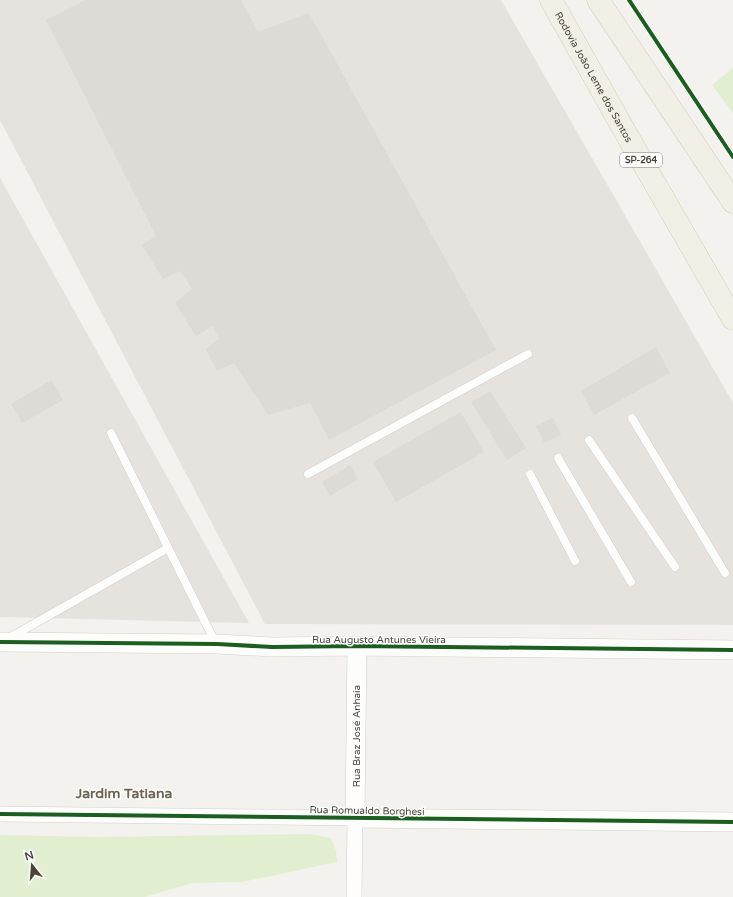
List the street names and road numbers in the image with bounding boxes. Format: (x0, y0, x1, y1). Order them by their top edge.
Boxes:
street label: Rodovia João Leme dos Santos (552, 10, 635, 145)
road number: SP-264 (620, 153, 662, 167)
street label: Rua Augusto Antunes Vieira (312, 634, 446, 646)
street label: Rua Braz José Anhaia (351, 685, 363, 787)
street label: Rua Romualdo Borghesi (309, 804, 425, 818)

